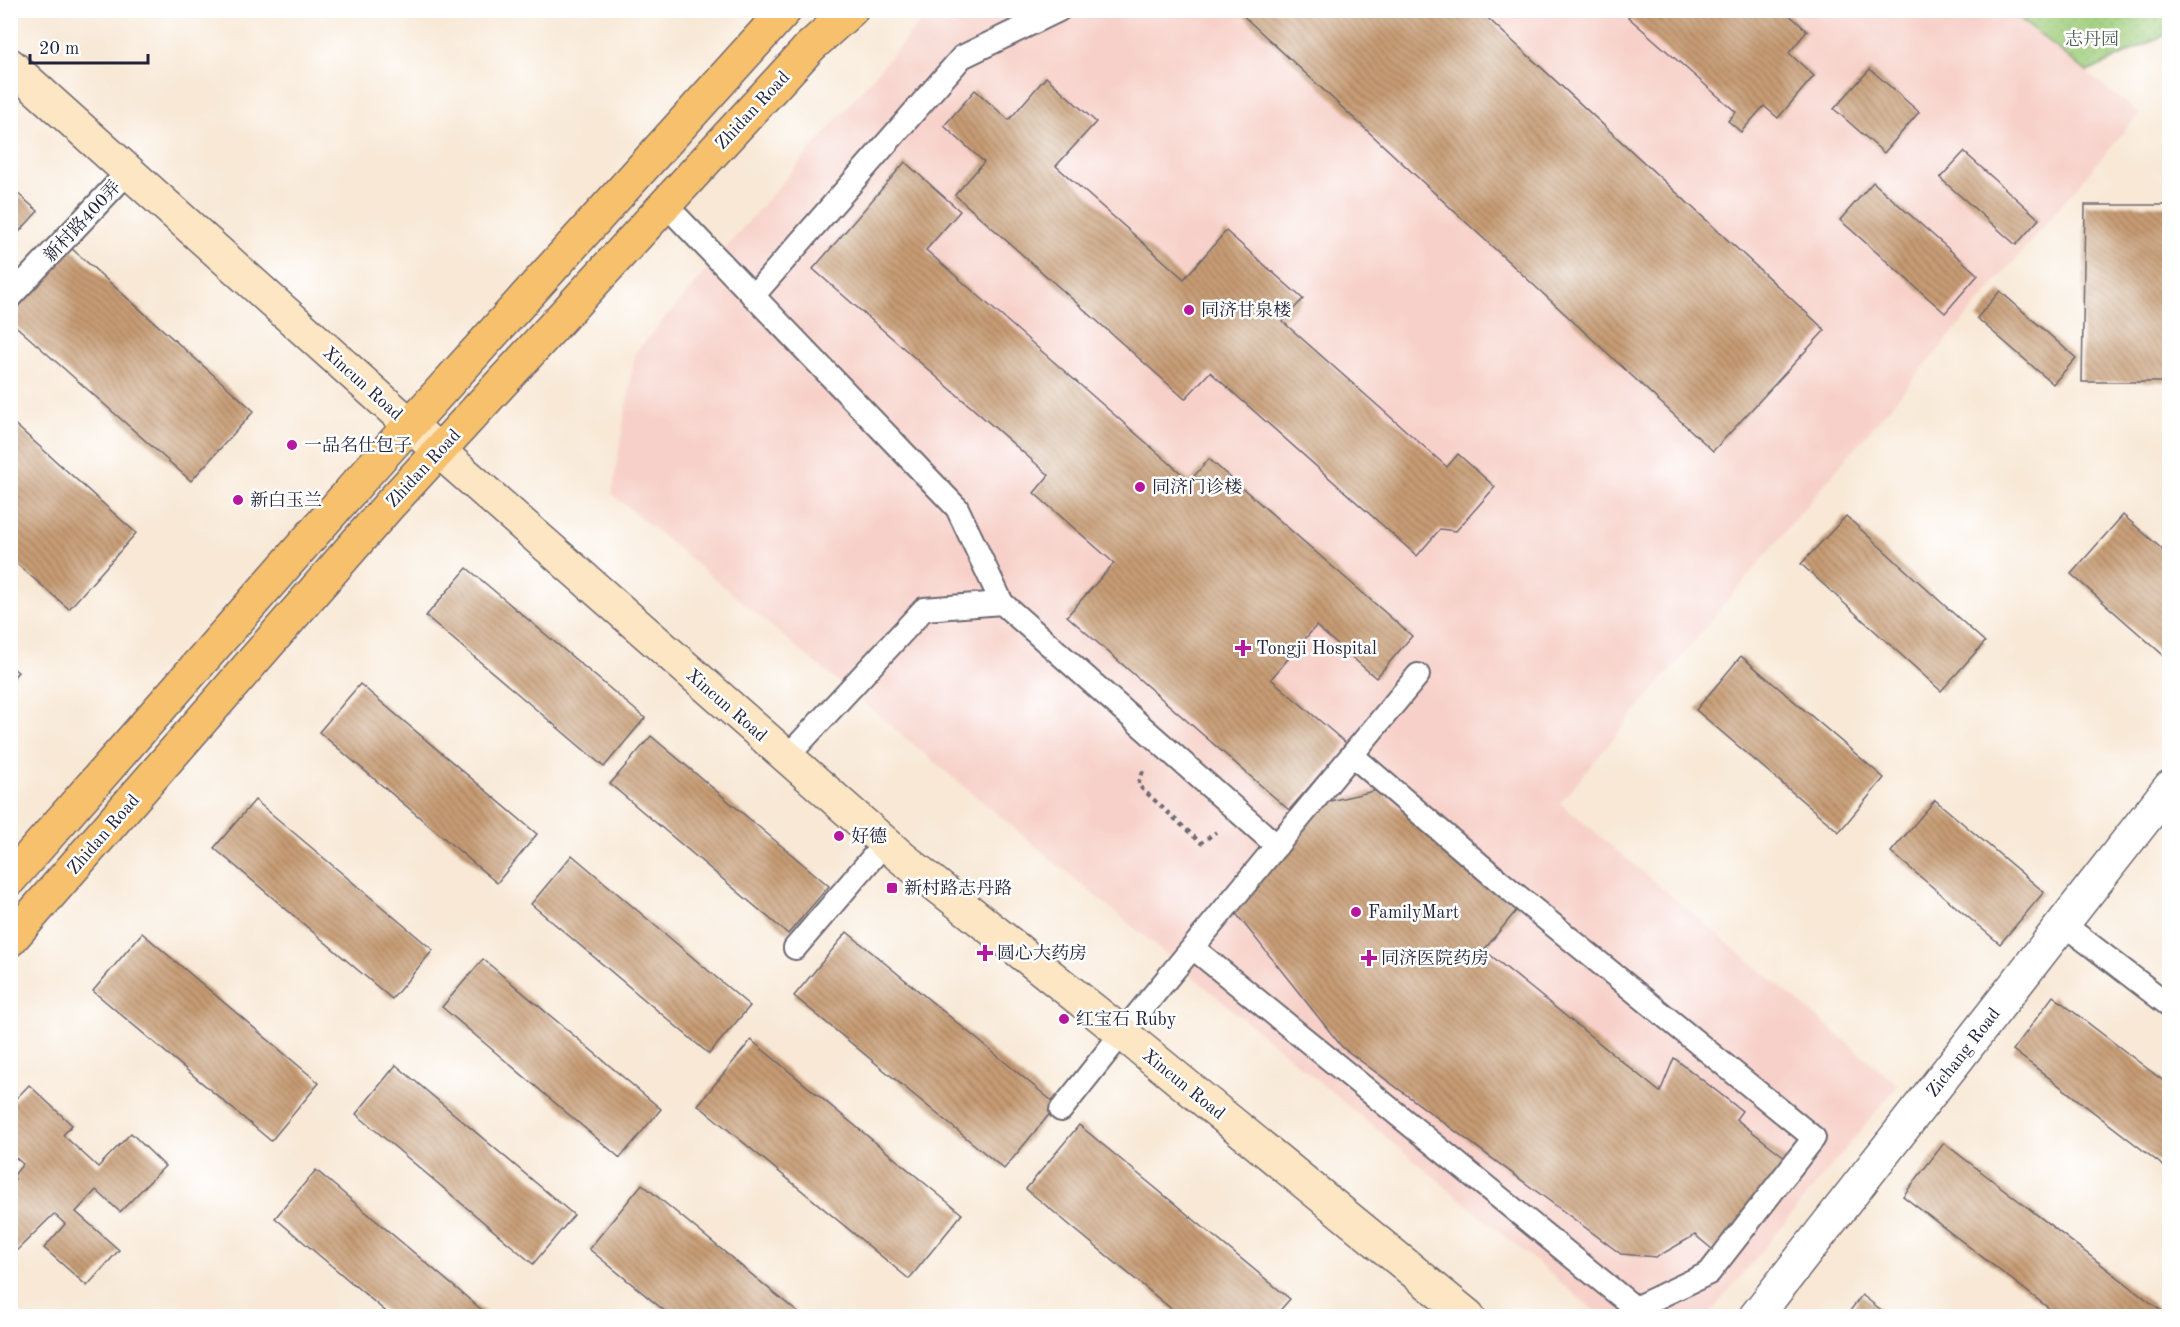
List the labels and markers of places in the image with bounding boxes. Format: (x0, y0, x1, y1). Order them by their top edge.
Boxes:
place label: 同济甘泉楼 (1201, 300, 1291, 320)
marker: 同济甘泉楼 (1182, 303, 1196, 317)
place label: 一品名仕包子 (304, 435, 412, 455)
marker: 一品名仕包子 (285, 438, 299, 452)
place label: 同济门诊楼 (1152, 477, 1242, 497)
marker: 同济门诊楼 (1133, 480, 1147, 494)
place label: 新白玉兰 (250, 490, 322, 510)
marker: 新白玉兰 (231, 493, 245, 507)
marker: Tongji Hospital (1234, 639, 1252, 657)
place label: Tongji Hospital (1256, 640, 1377, 658)
place label: 好德 (851, 826, 887, 846)
marker: 好德 (832, 829, 846, 843)
place label: 新村路志丹路 (904, 878, 1012, 898)
marker: 新村路志丹路 (885, 881, 899, 895)
place label: FamilyMart (1368, 904, 1459, 922)
marker: FamilyMart (1349, 905, 1363, 919)
place label: 圆心大药房 (997, 943, 1087, 963)
marker: 圆心大药房 (978, 946, 992, 960)
place label: 同济医院药房 (1381, 948, 1489, 968)
marker: 同济医院药房 (1362, 951, 1376, 965)
place label: 红宝石 Ruby (1076, 1009, 1177, 1029)
marker: 红宝石 Ruby (1057, 1012, 1071, 1026)

